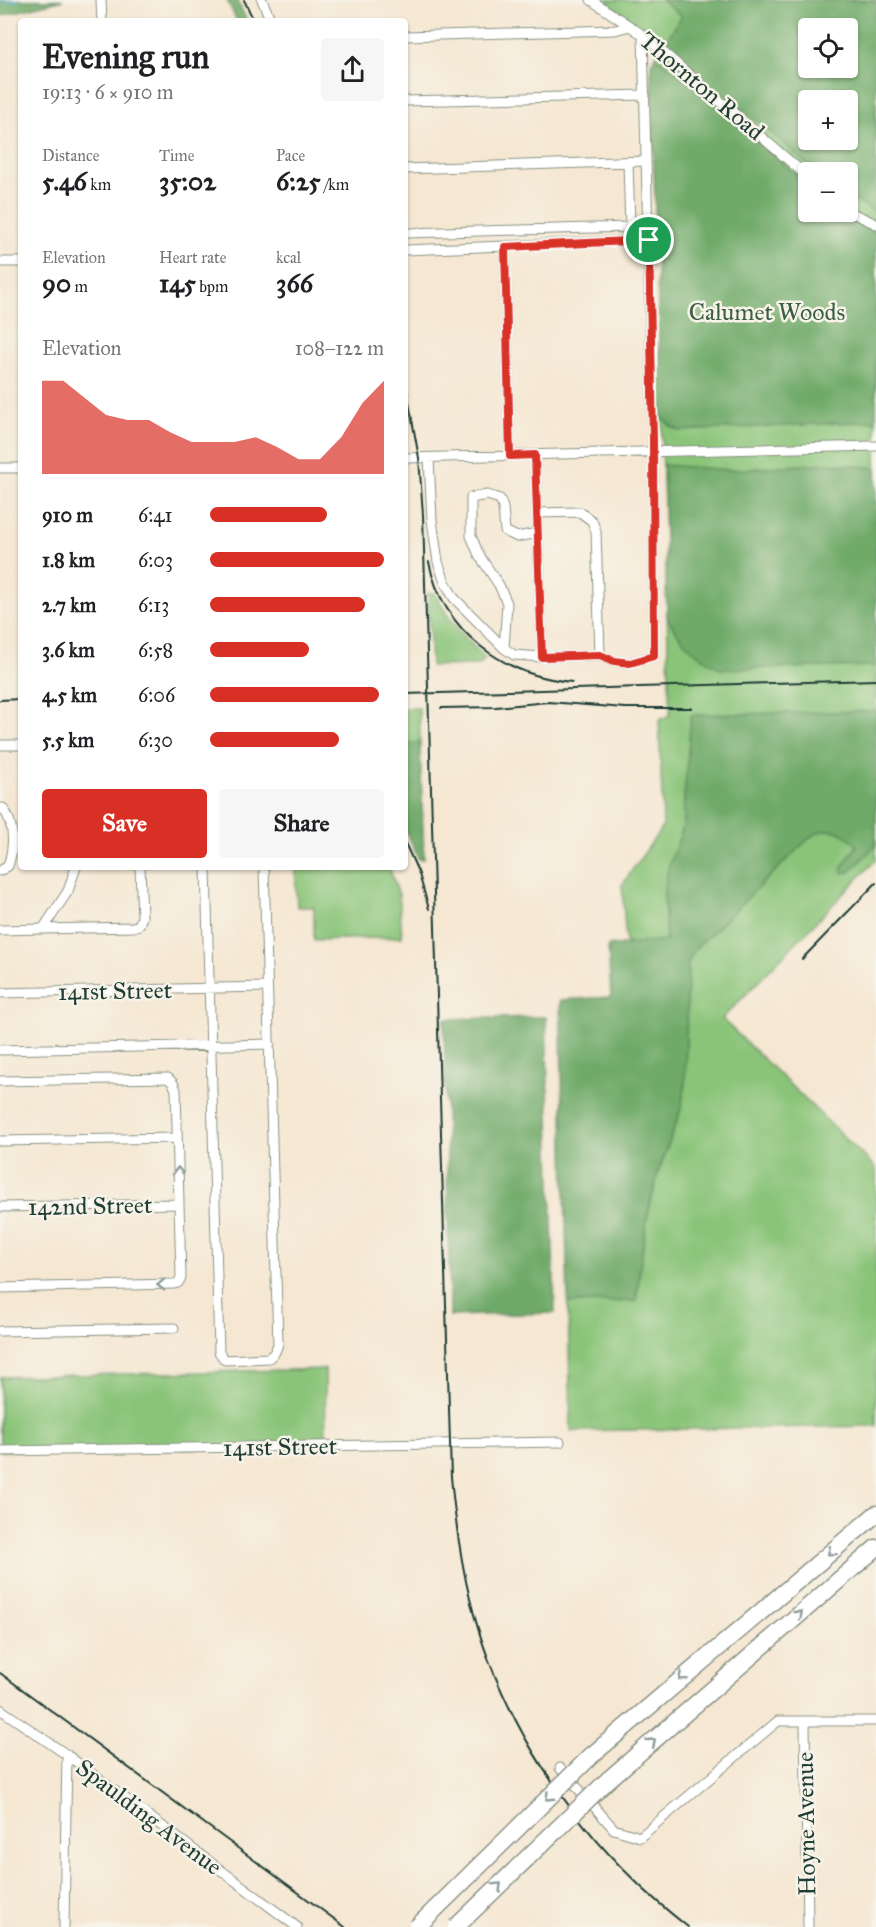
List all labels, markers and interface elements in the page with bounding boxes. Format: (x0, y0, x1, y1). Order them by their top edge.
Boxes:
map controls (798, 18, 858, 222)
button: locate (798, 18, 858, 78)
street label: Thornton Road (633, 25, 771, 147)
text: Evening run (42, 37, 209, 77)
button: share (321, 38, 384, 101)
text: 19:13 · 6 × 910 m (42, 80, 174, 104)
button: + (798, 90, 858, 150)
text: Distance (42, 146, 99, 165)
text: Time (159, 146, 194, 165)
text: Pace (276, 146, 305, 165)
button: − (798, 162, 858, 222)
text: 5.46 (42, 165, 87, 197)
text: 35:02 (159, 165, 216, 197)
text: 6:25 (276, 165, 321, 197)
text: km (87, 175, 111, 194)
text: /km (321, 175, 349, 194)
pin (623, 214, 674, 265)
icon: arrive (632, 223, 665, 256)
text: Elevation (42, 248, 106, 267)
text: Heart rate (159, 248, 226, 267)
text: kcal (276, 248, 301, 267)
text: 90 (42, 267, 71, 299)
text: 145 (159, 267, 196, 299)
text: 366 (276, 267, 313, 299)
text: m (71, 277, 88, 296)
text: bpm (196, 277, 228, 296)
park label: Calumet Woods (689, 297, 845, 327)
text: Elevation (42, 336, 121, 360)
text: 108–122 m (295, 336, 384, 360)
text: 910 m (42, 503, 93, 527)
text: 6:41 (138, 503, 172, 527)
text: 1.8 km (42, 548, 95, 572)
text: 6:03 (138, 548, 173, 572)
text: 2.7 km (42, 593, 96, 617)
text: 6:13 (138, 593, 169, 617)
text: 3.6 km (42, 638, 95, 662)
text: 6:58 (138, 638, 173, 662)
text: 4.5 km (42, 683, 97, 707)
text: 6:06 (138, 683, 175, 707)
text: 5.5 km (42, 728, 94, 752)
text: 6:30 (138, 728, 173, 752)
button: Save (42, 789, 207, 858)
button: Share (219, 789, 384, 858)
street label: 141st Street (58, 975, 173, 1007)
one-way arrow (172, 1166, 185, 1175)
street label: 142nd Street (27, 1190, 153, 1222)
one-way arrow (156, 1278, 165, 1291)
street label: 141st Street (223, 1431, 338, 1463)
one-way arrow (827, 1544, 838, 1555)
one-way arrow (793, 1610, 803, 1621)
one-way arrow (678, 1670, 689, 1681)
one-way arrow (645, 1738, 656, 1749)
street label: Spaulding Avenue (70, 1752, 228, 1882)
street label: Hoyne Avenue (790, 1752, 822, 1896)
one-way arrow (545, 1790, 556, 1801)
one-way arrow (490, 1883, 501, 1894)

